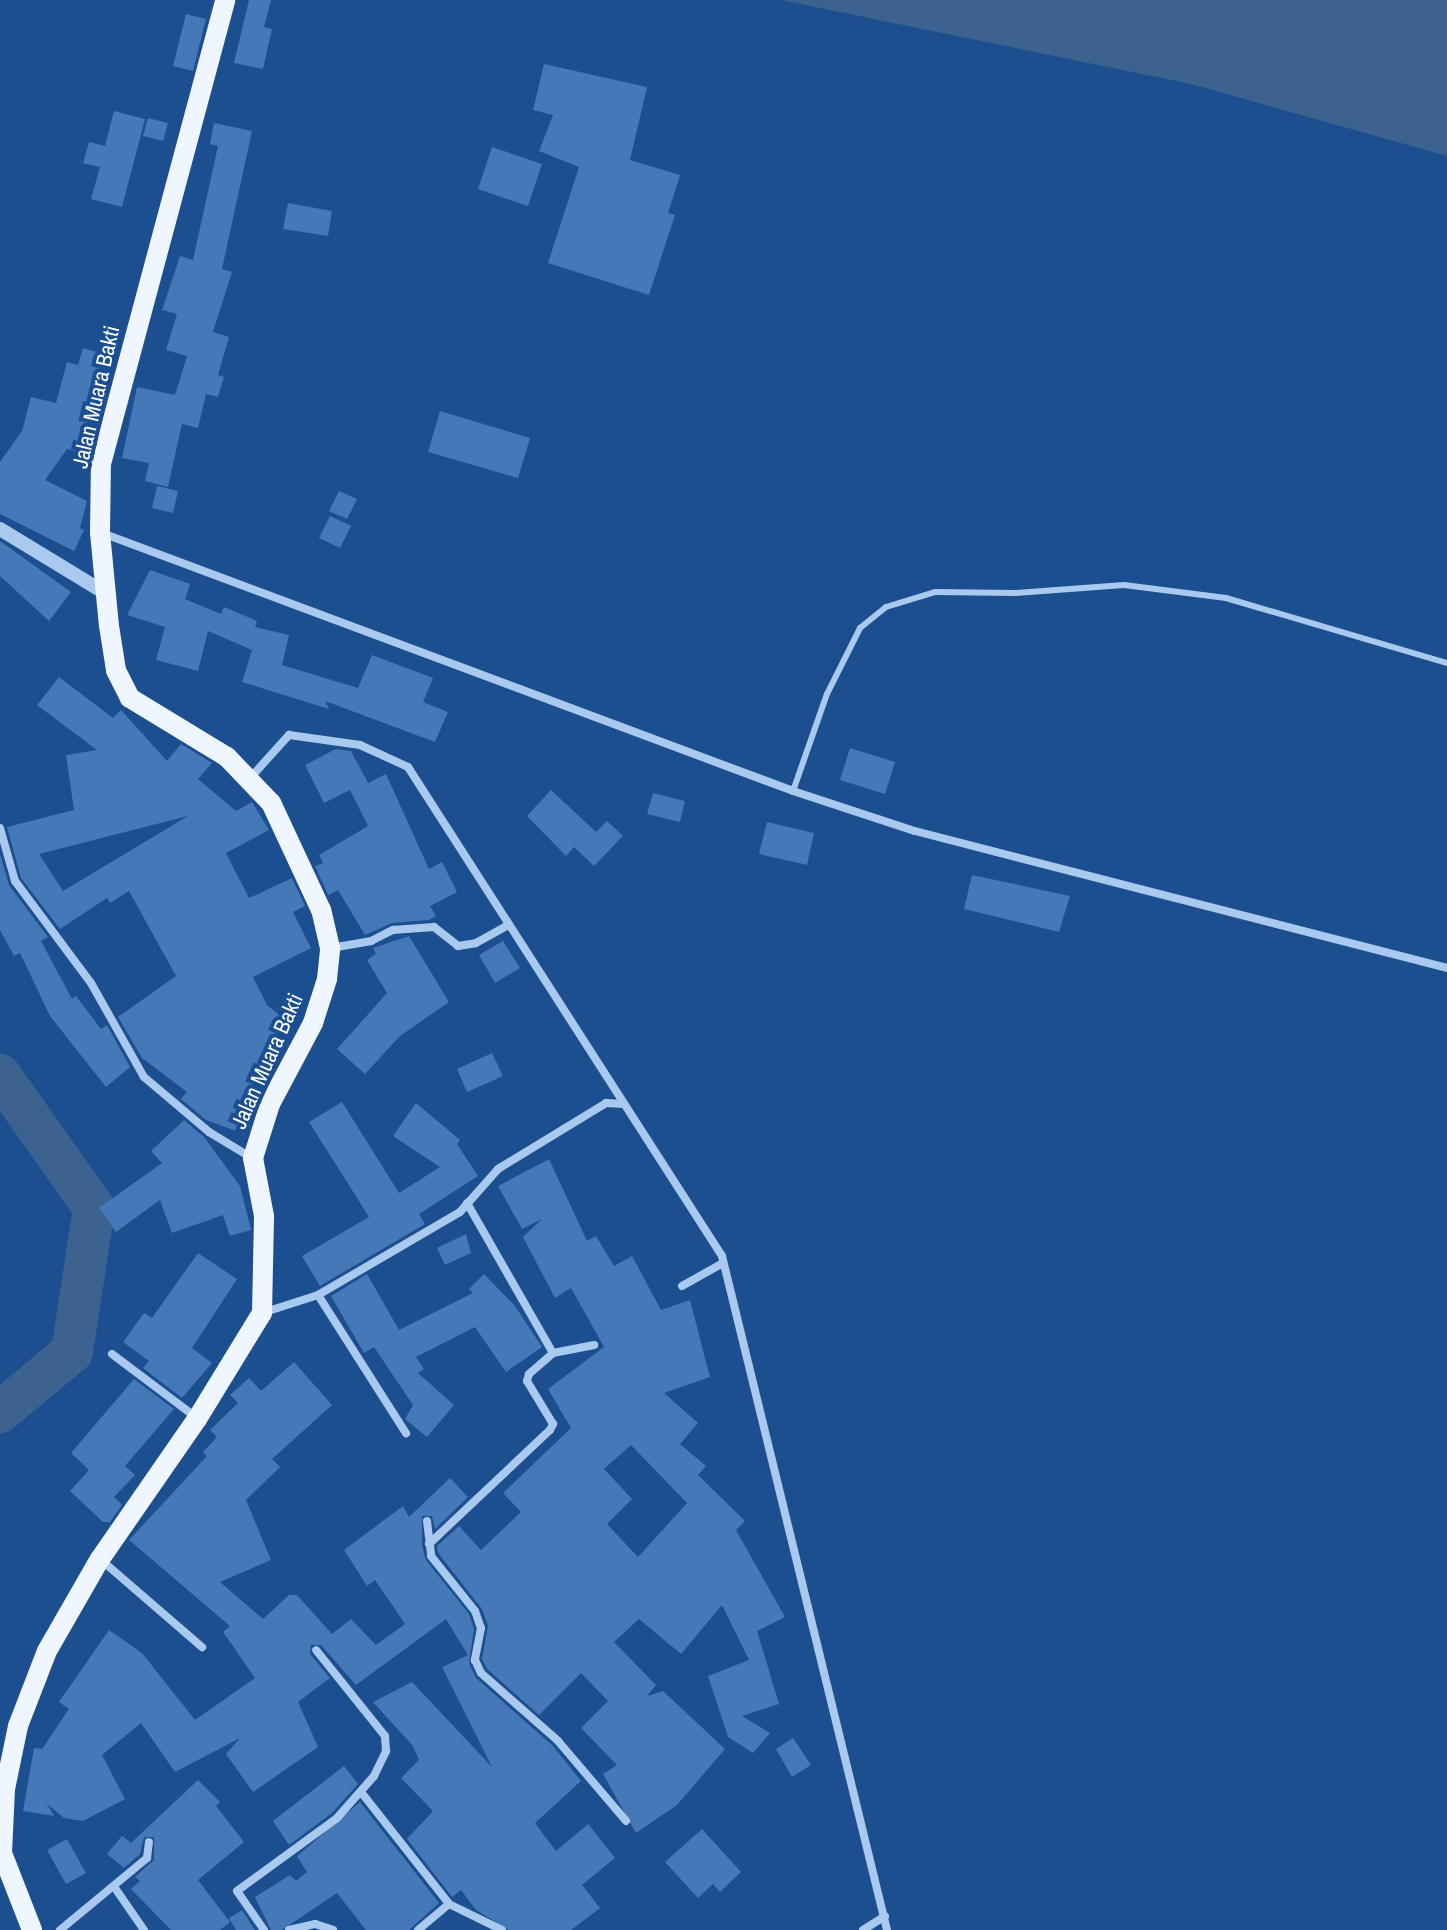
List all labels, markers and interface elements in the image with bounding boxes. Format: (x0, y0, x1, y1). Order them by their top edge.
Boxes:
street label: Jalan Muara Bakti (67, 323, 125, 471)
street label: Jalan Muara Bakti (225, 989, 309, 1133)

